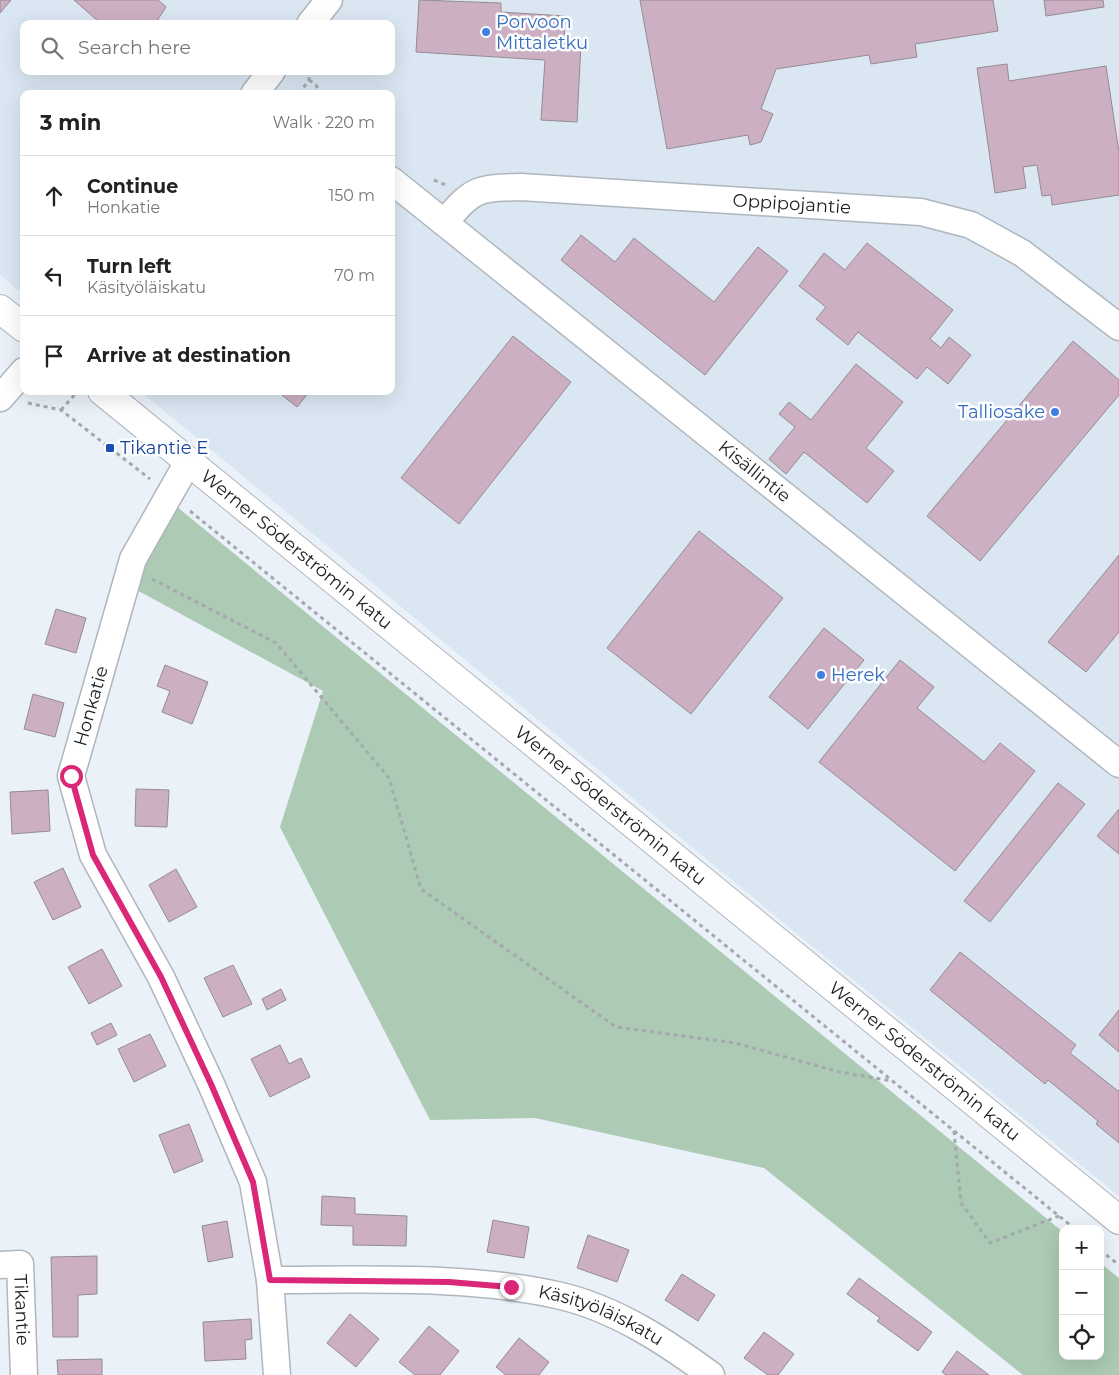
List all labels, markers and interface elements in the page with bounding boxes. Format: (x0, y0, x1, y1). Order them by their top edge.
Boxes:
place label: Porvoon Mittaletku (496, 11, 588, 54)
search box (20, 20, 395, 75)
marker: Porvoon Mittaletku (480, 26, 492, 38)
icon: search (38, 34, 66, 62)
text: Search here (78, 36, 191, 59)
text: 3 min (40, 110, 101, 135)
text: Walk · 220 m (272, 113, 375, 132)
text: Continue (87, 175, 178, 198)
icon: ahead (40, 182, 68, 210)
text: 150 m (328, 186, 375, 205)
street label: Oppipojantie (732, 189, 852, 219)
text: Honkatie (87, 198, 160, 217)
text: Turn left (87, 255, 172, 278)
icon: left (40, 262, 68, 290)
text: 70 m (334, 266, 375, 285)
text: Käsityöläiskatu (87, 278, 206, 297)
icon: arrive (40, 342, 68, 370)
text: Arrive at destination (87, 344, 291, 367)
place label: Talliosake (958, 401, 1045, 423)
marker: Talliosake (1049, 406, 1061, 418)
street label: Kisällintie (714, 436, 795, 507)
place label: Tikantie E (120, 437, 208, 459)
marker: Tikantie E (104, 442, 116, 454)
street label: Werner Söderströmin katu (196, 465, 397, 634)
street label: Honkatie (69, 663, 113, 749)
place label: Herek (831, 664, 885, 686)
marker: Herek (815, 669, 827, 681)
street label: Werner Söderströmin katu (510, 721, 711, 890)
route start (60, 765, 83, 788)
street label: Werner Söderströmin katu (824, 977, 1025, 1146)
map controls (1059, 1225, 1104, 1360)
button: + (1059, 1225, 1104, 1270)
button: − (1059, 1270, 1104, 1315)
street label: Tikantie (9, 1274, 34, 1346)
route end (500, 1276, 523, 1299)
street label: Käsityöläiskatu (536, 1280, 667, 1350)
button: locate (1059, 1315, 1104, 1360)

